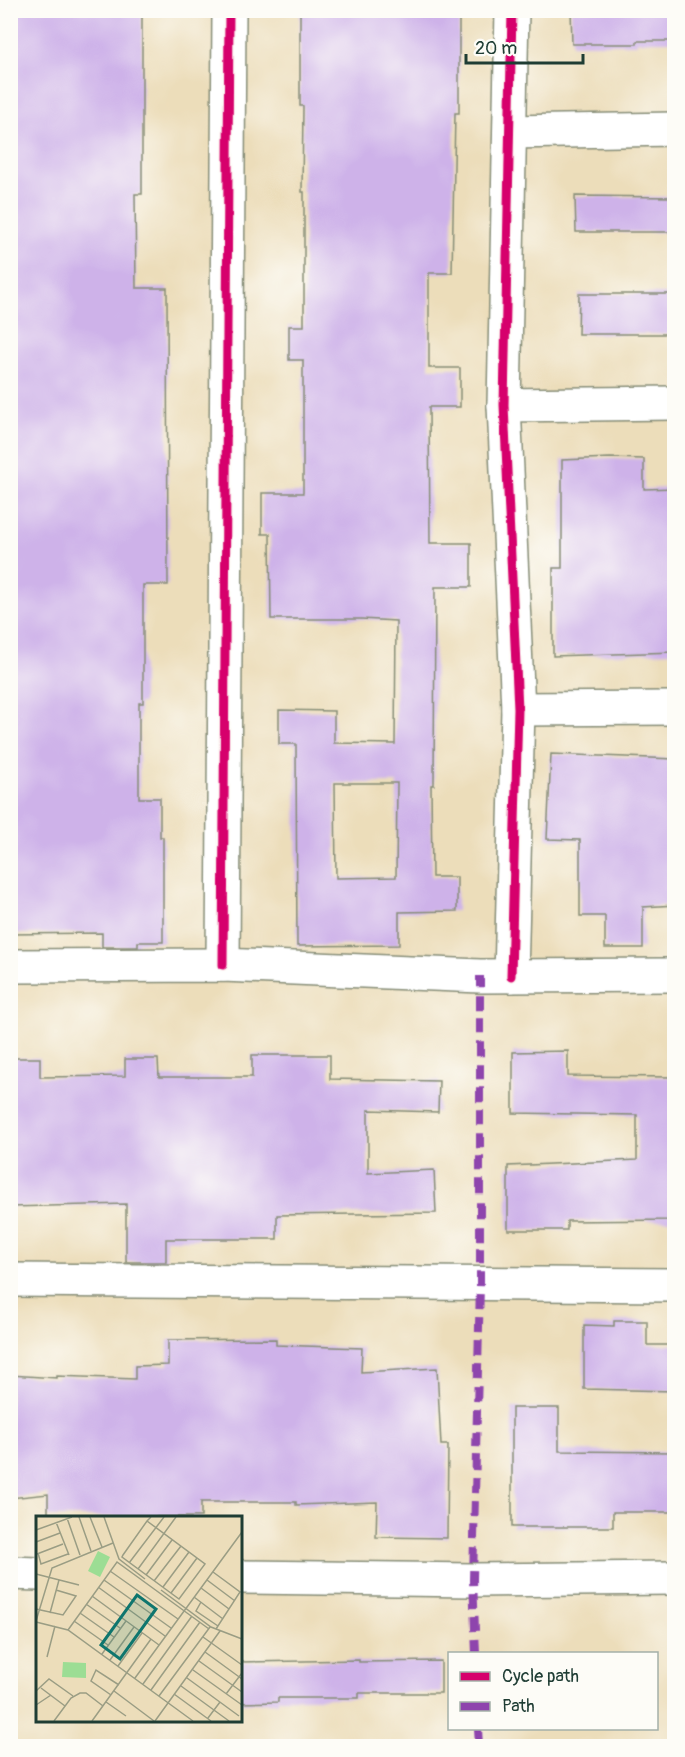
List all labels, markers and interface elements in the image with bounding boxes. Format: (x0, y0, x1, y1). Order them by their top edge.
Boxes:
scale bar (466, 27, 583, 65)
text: 20 m (475, 37, 517, 60)
inset map (36, 1516, 242, 1721)
legend (448, 1652, 658, 1730)
text: Cycle path (502, 1665, 579, 1688)
text: Path (502, 1695, 535, 1718)

